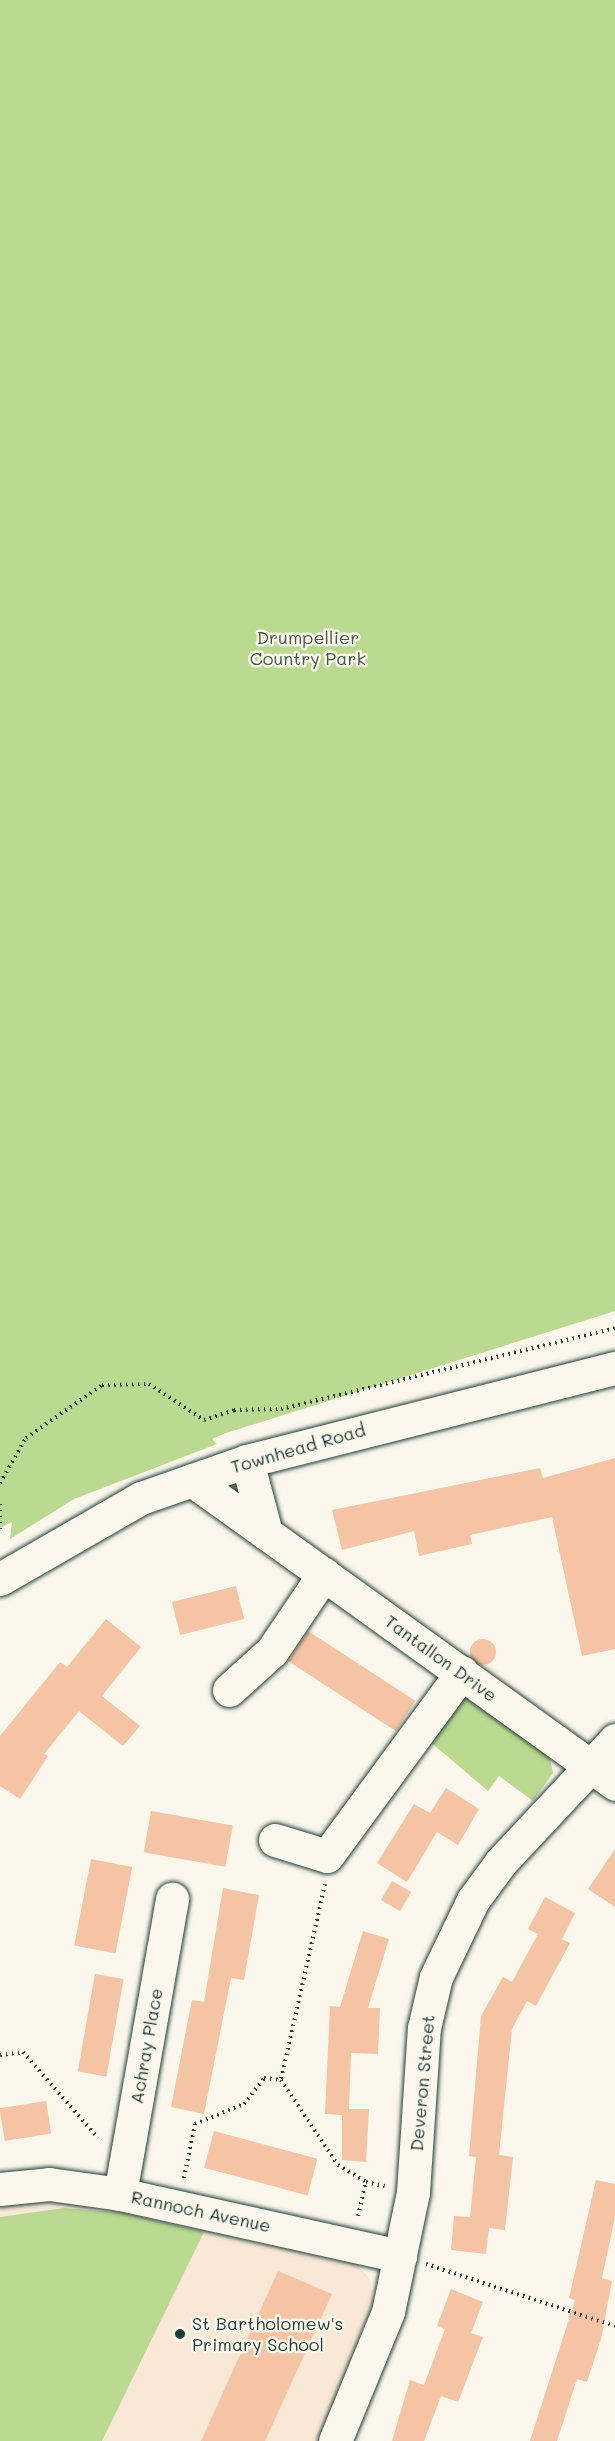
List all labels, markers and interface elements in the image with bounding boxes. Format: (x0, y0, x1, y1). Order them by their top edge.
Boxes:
park label: Drumpellier Country Park (250, 627, 366, 670)
street label: Townhead Road (228, 1418, 368, 1478)
street label: Tantallon Drive (381, 1610, 501, 1706)
street label: Achray Place (125, 1986, 167, 2106)
street label: Deveron Street (405, 2014, 439, 2152)
street label: Rannoch Avenue (129, 2186, 273, 2236)
place label: St Bartholomew's Primary School (192, 2313, 343, 2356)
marker: St Bartholomew's Primary School (173, 2327, 187, 2341)

